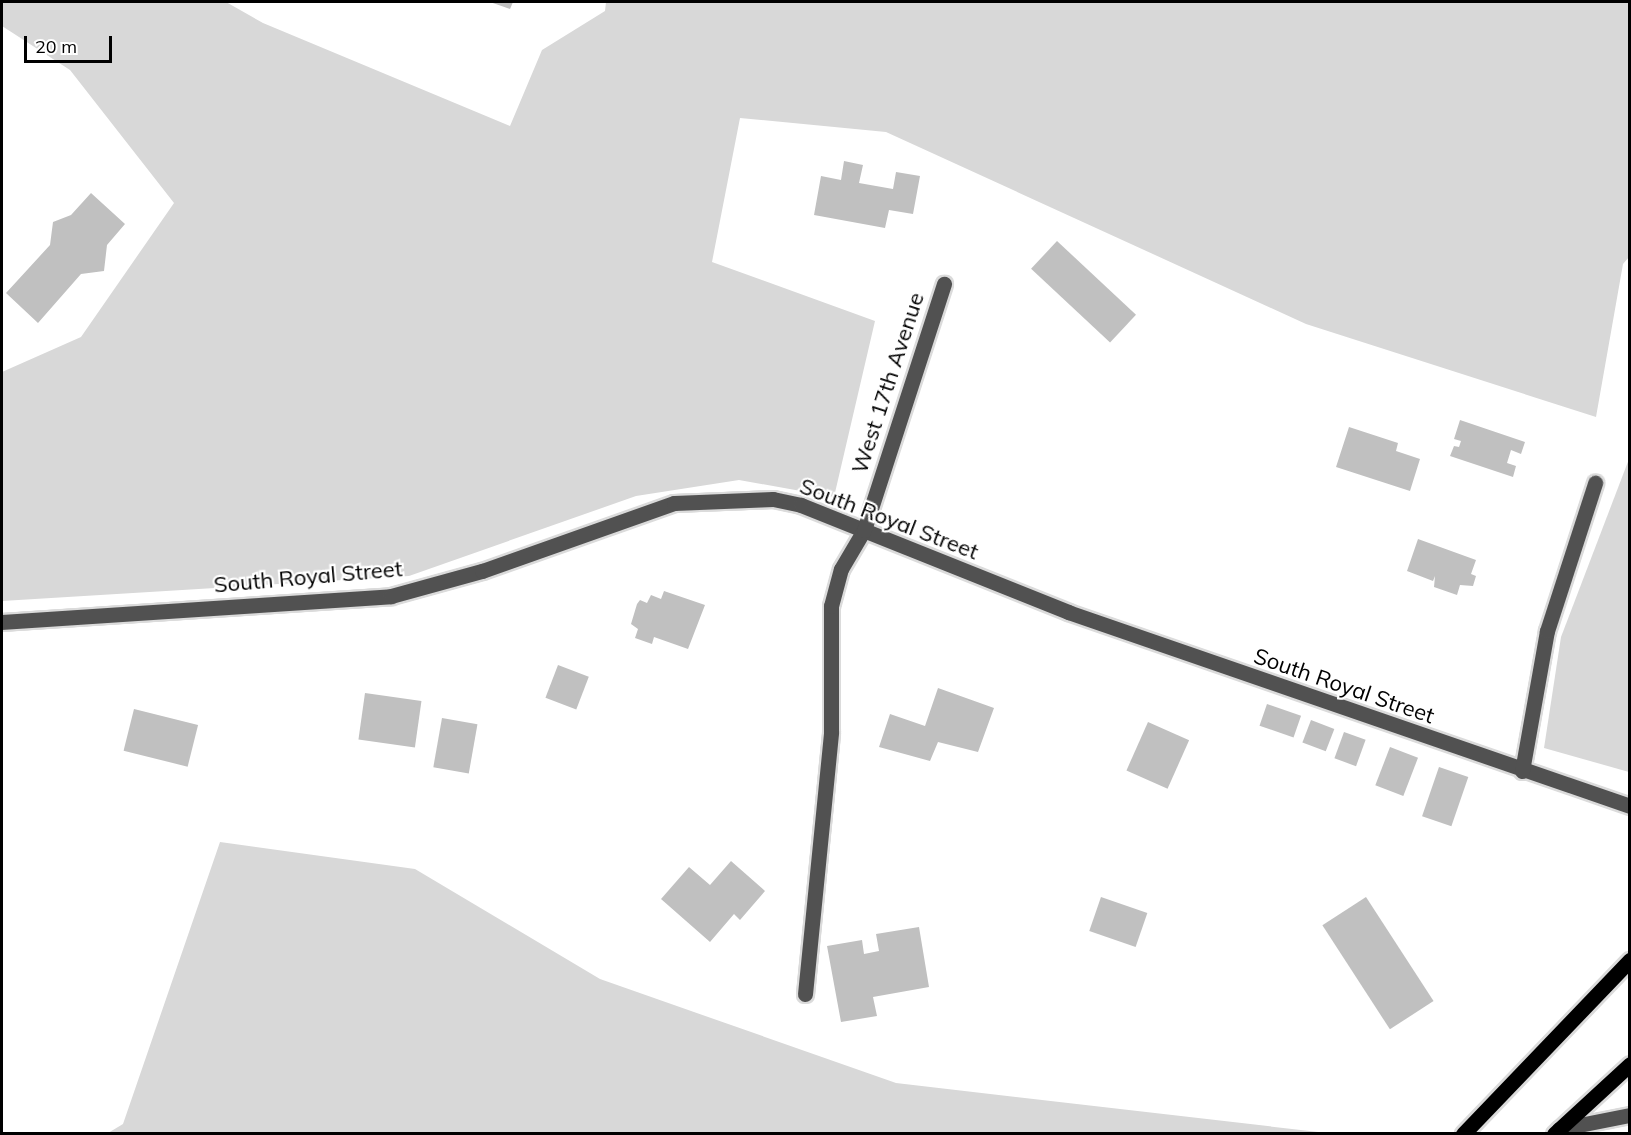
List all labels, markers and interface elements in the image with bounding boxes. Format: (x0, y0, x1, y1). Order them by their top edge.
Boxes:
scale bar (27, 24, 116, 62)
text: 20 m (35, 35, 77, 58)
street label: West 17th Avenue (846, 289, 930, 477)
street label: South Royal Street (796, 473, 982, 565)
street label: South Royal Street (213, 556, 403, 598)
street label: South Royal Street (1250, 643, 1438, 729)

